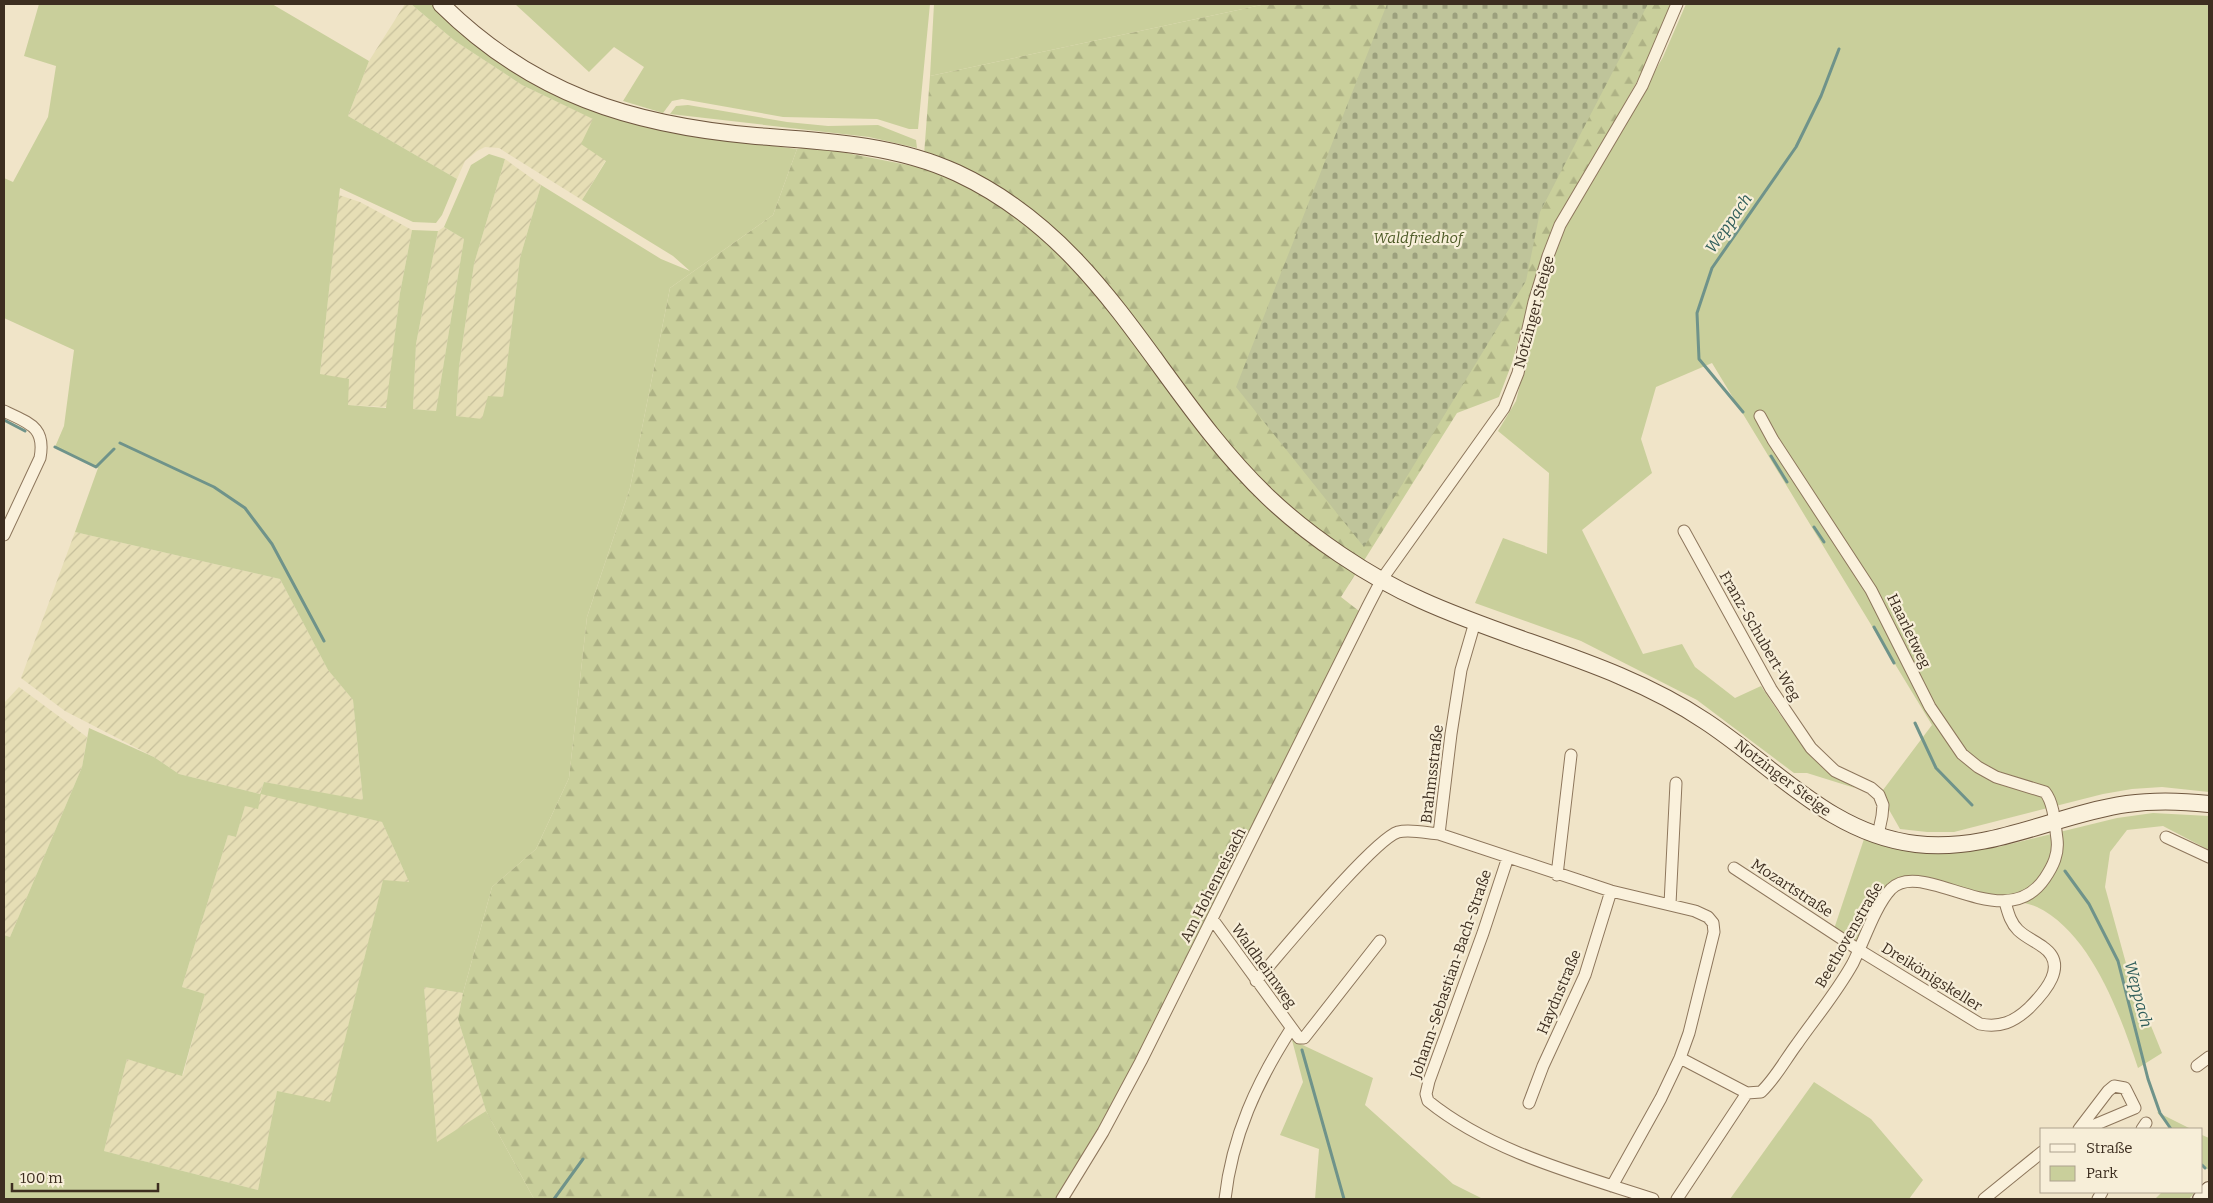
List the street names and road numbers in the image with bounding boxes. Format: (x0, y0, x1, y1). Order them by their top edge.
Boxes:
street label: Notzinger Steige (1510, 254, 1558, 370)
street label: Franz-Schubert-Weg (1716, 568, 1804, 704)
street label: Haarletweg (1883, 591, 1935, 671)
street label: Brahmsstraße (1417, 724, 1447, 824)
street label: Notzinger Steige (1731, 736, 1835, 820)
street label: Am Hohenreisach (1176, 824, 1250, 945)
street label: Mozartstraße (1748, 855, 1836, 921)
street label: Johann-Sebastian-Bach-Straße (1406, 867, 1495, 1082)
street label: Beethovenstraße (1811, 879, 1887, 991)
street label: Waldheimweg (1227, 920, 1301, 1012)
street label: Dreikönigskeller (1878, 939, 1986, 1015)
street label: Haydnstraße (1533, 947, 1585, 1037)

